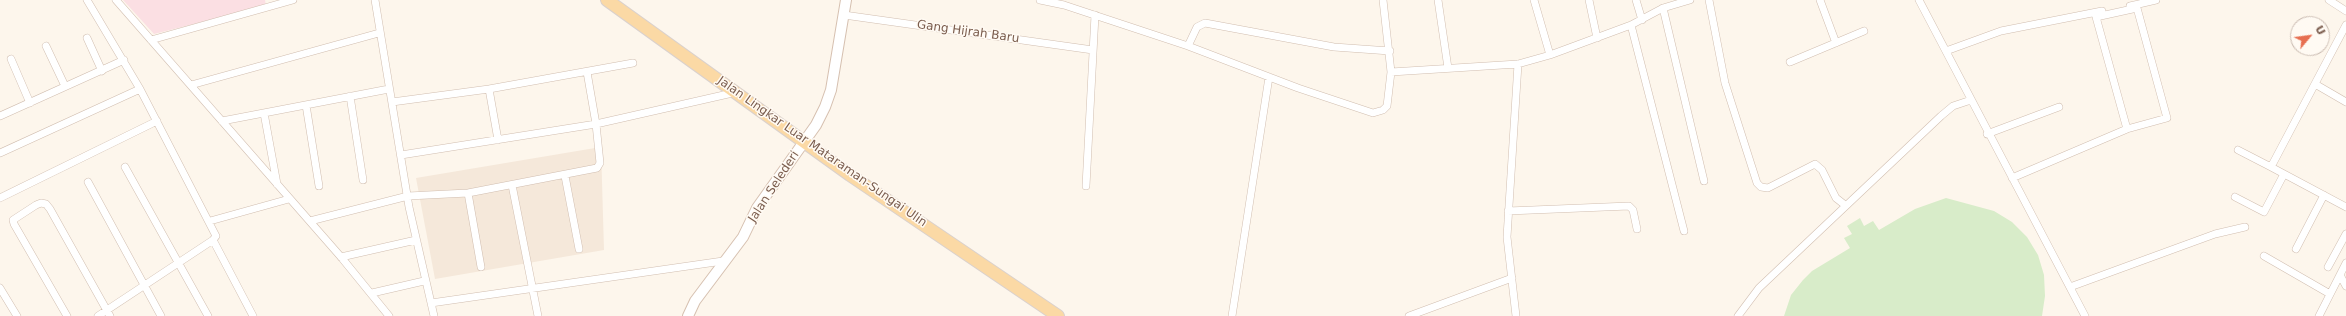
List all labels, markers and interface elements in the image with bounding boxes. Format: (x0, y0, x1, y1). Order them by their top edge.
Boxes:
north arrow (2290, 16, 2330, 56)
street label: Gang Hijrah Baru (916, 18, 1020, 46)
text: U (2312, 23, 2328, 37)
street label: Jalan Lingkar Luar Mataraman-Sungai Ulin (715, 74, 929, 230)
street label: Jalan Selederi (746, 149, 802, 225)

